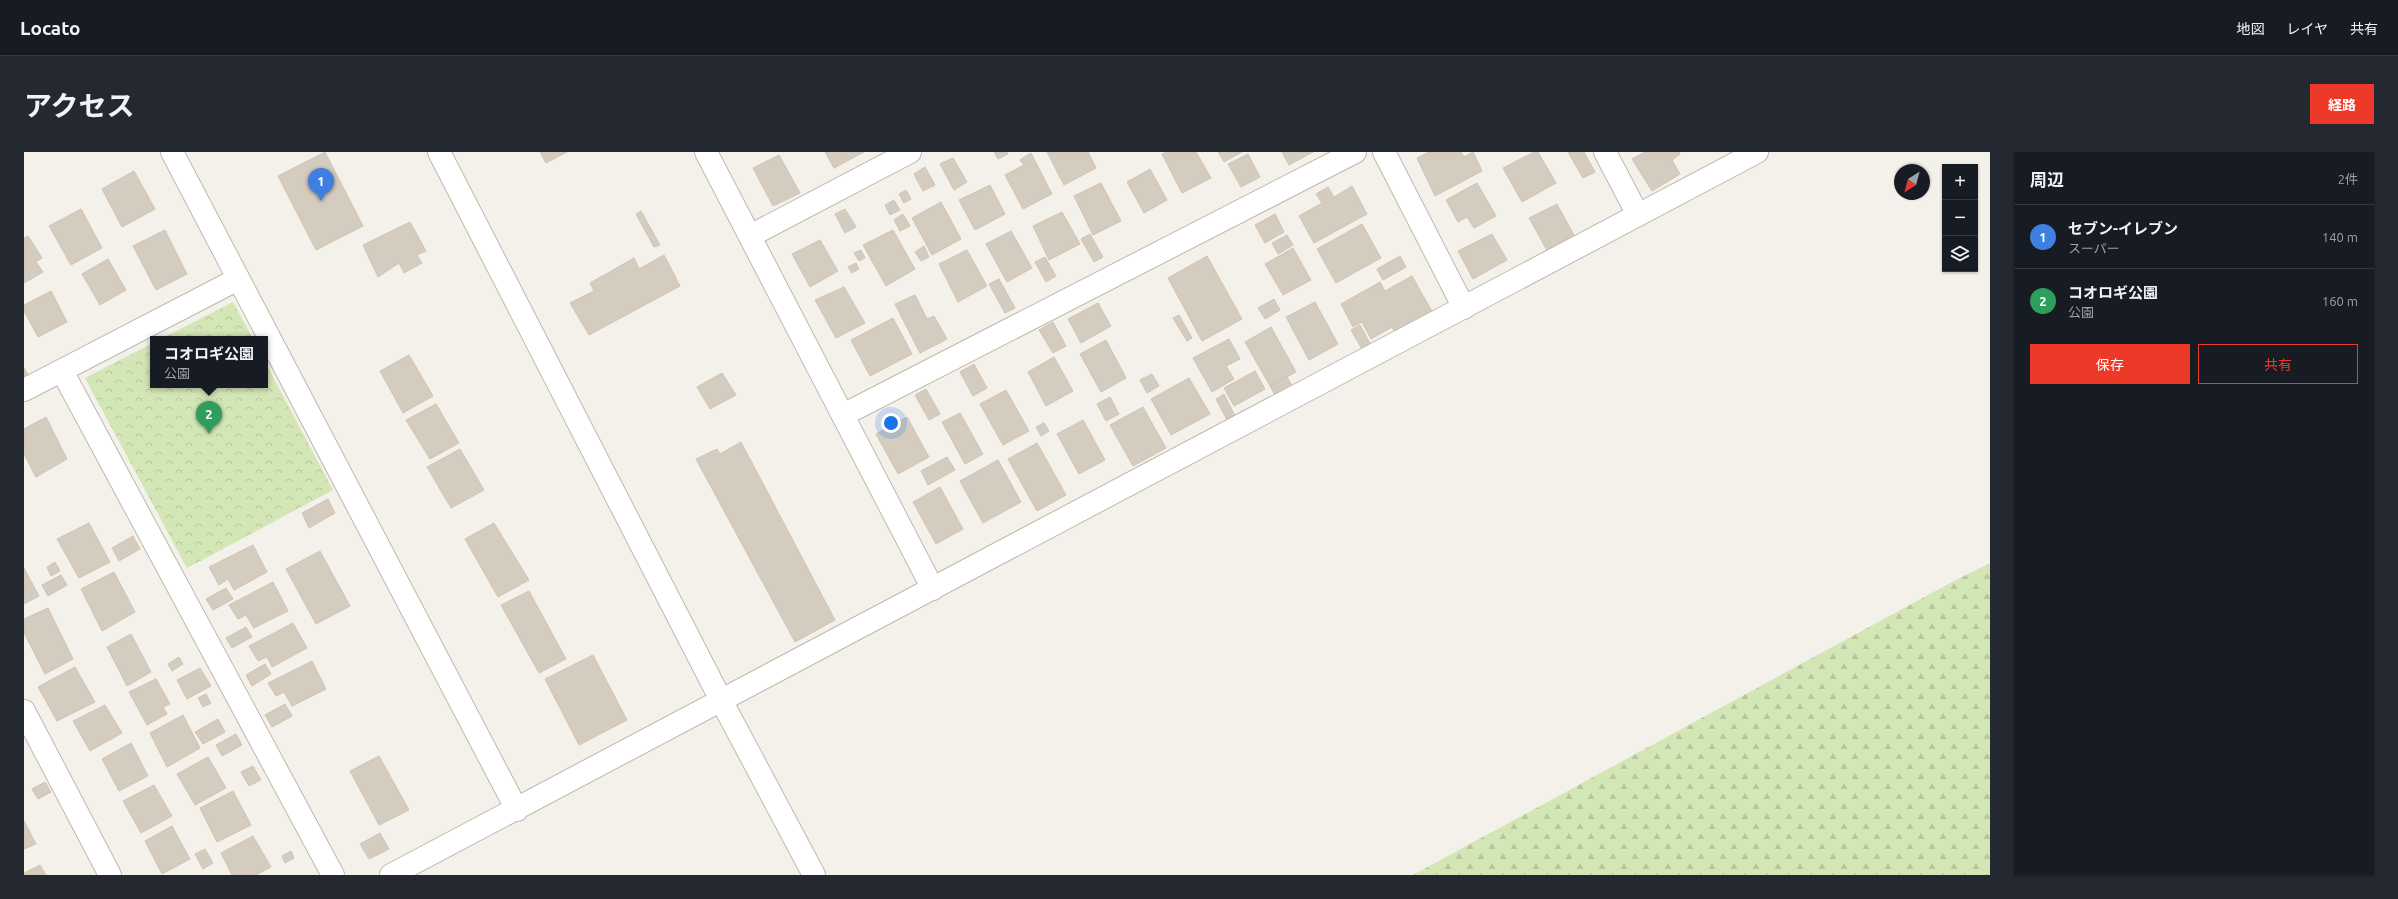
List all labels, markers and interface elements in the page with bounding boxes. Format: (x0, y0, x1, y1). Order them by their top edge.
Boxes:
text: Locato (20, 17, 81, 39)
text: 地図 (2236, 21, 2264, 37)
text: レイヤ (2286, 21, 2328, 37)
text: 共有 (2350, 21, 2378, 37)
button: 経路 (2310, 84, 2374, 124)
text: アクセス (24, 90, 135, 121)
north arrow (1894, 164, 1930, 200)
map controls (1942, 164, 1978, 272)
button: + (1942, 164, 1978, 200)
pin: 1 (308, 168, 334, 201)
text: 周辺 (2030, 170, 2064, 189)
text: 2件 (2338, 172, 2358, 186)
button: − (1942, 200, 1978, 236)
text: セブン-イレブン (2068, 220, 2178, 237)
text: 1 (2039, 230, 2047, 244)
text: 140 m (2322, 230, 2358, 244)
button: layers (1942, 236, 1978, 272)
text: スーパー (2068, 241, 2120, 255)
text: コオロギ公園 (2068, 284, 2158, 301)
text: 2 (2039, 294, 2047, 308)
text: 160 m (2322, 294, 2358, 308)
text: 公園 (2068, 305, 2094, 319)
popup (150, 336, 268, 388)
button: 保存 (2030, 344, 2190, 384)
button: 共有 (2198, 344, 2358, 384)
text: コオロギ公園 (164, 345, 254, 362)
text: 公園 (164, 366, 190, 380)
pin: 2 (196, 401, 222, 434)
your location (881, 413, 901, 433)

